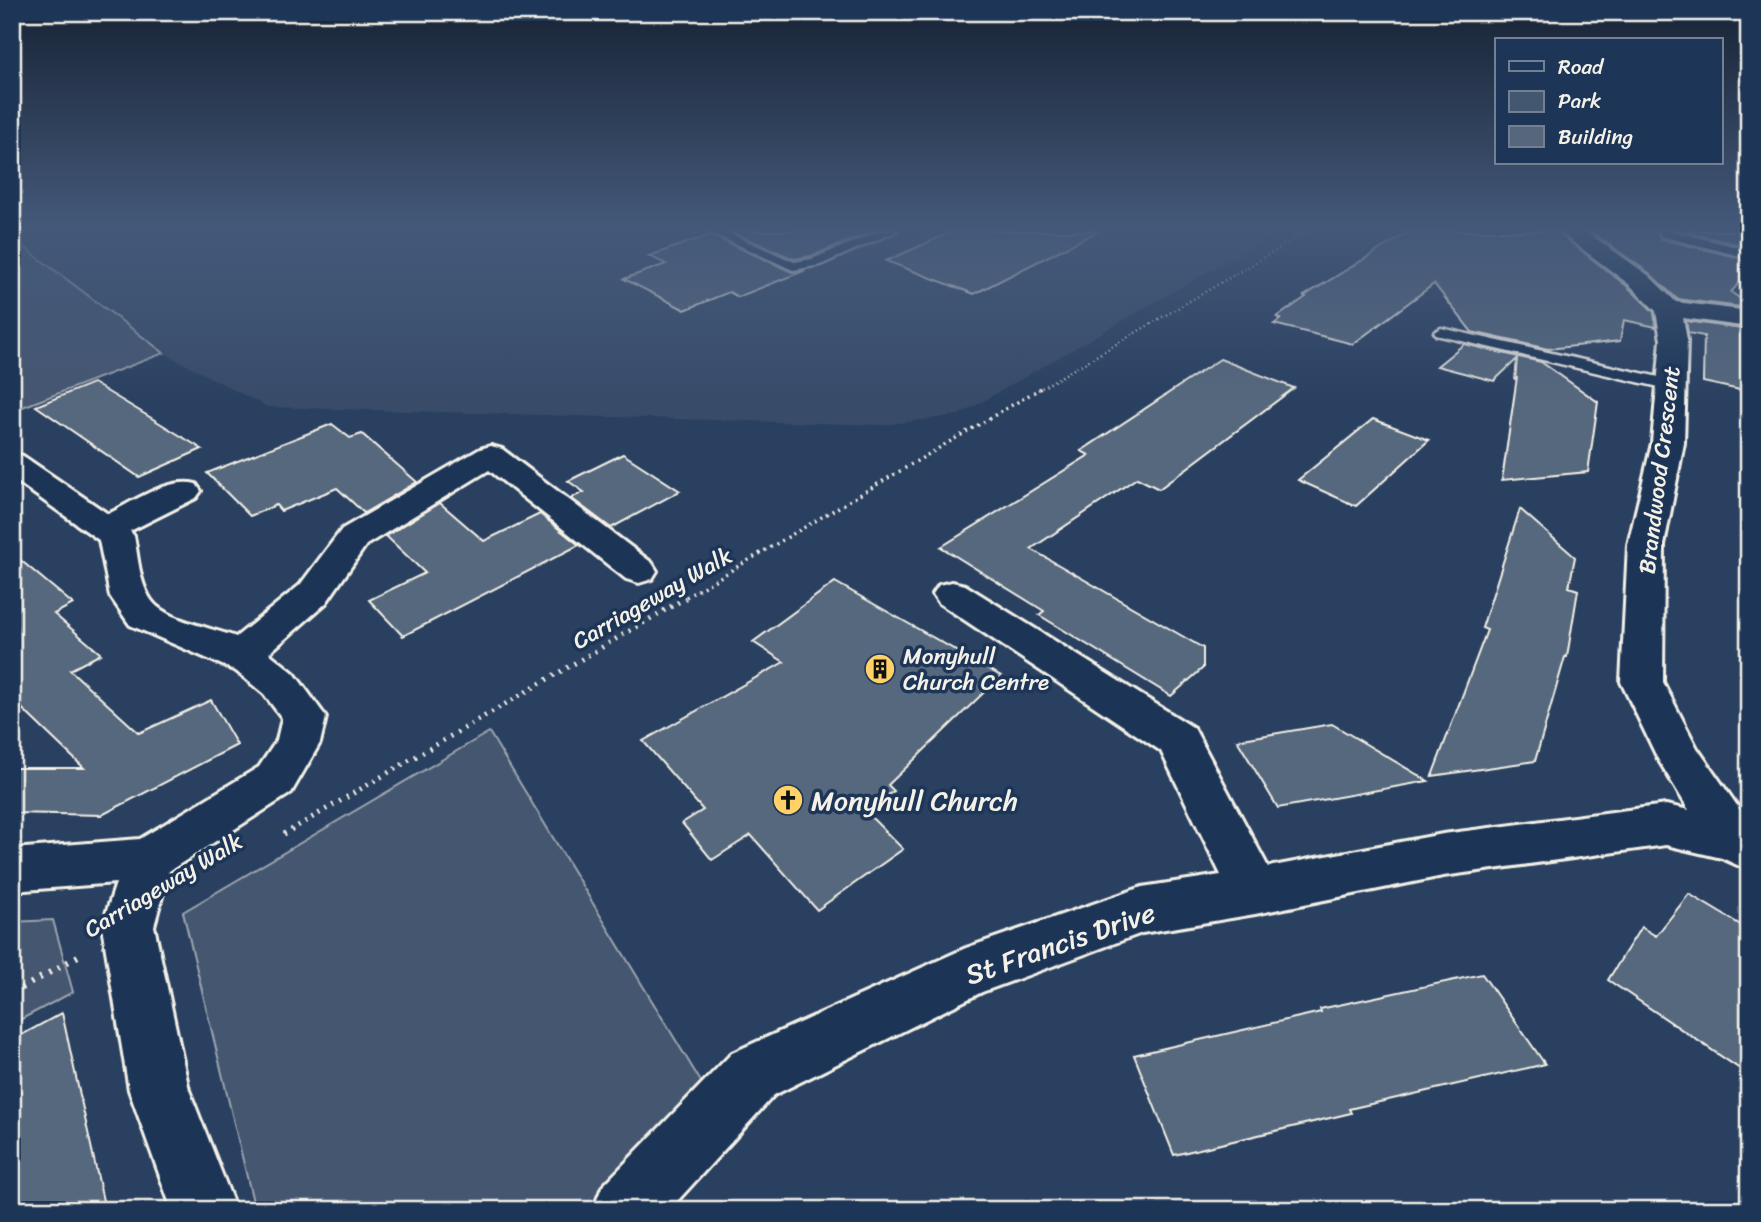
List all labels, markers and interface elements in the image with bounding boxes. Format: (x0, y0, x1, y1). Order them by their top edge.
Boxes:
legend (1495, 38, 1722, 164)
text: Road (1558, 48, 1605, 86)
text: Park (1558, 82, 1601, 120)
text: Building (1558, 118, 1634, 156)
street label: Brandwood Crescent (1626, 364, 1693, 576)
street label: Carriageway Walk (564, 535, 741, 661)
place label: Monyhull Church Centre (903, 636, 1049, 703)
building icon: Monyhull Church Centre (863, 652, 897, 686)
place label: Monyhull Church (811, 776, 1018, 825)
church icon: Monyhull Church (771, 783, 805, 817)
street label: Carriageway Walk (76, 821, 251, 949)
street label: St Francis Drive (958, 888, 1162, 999)

